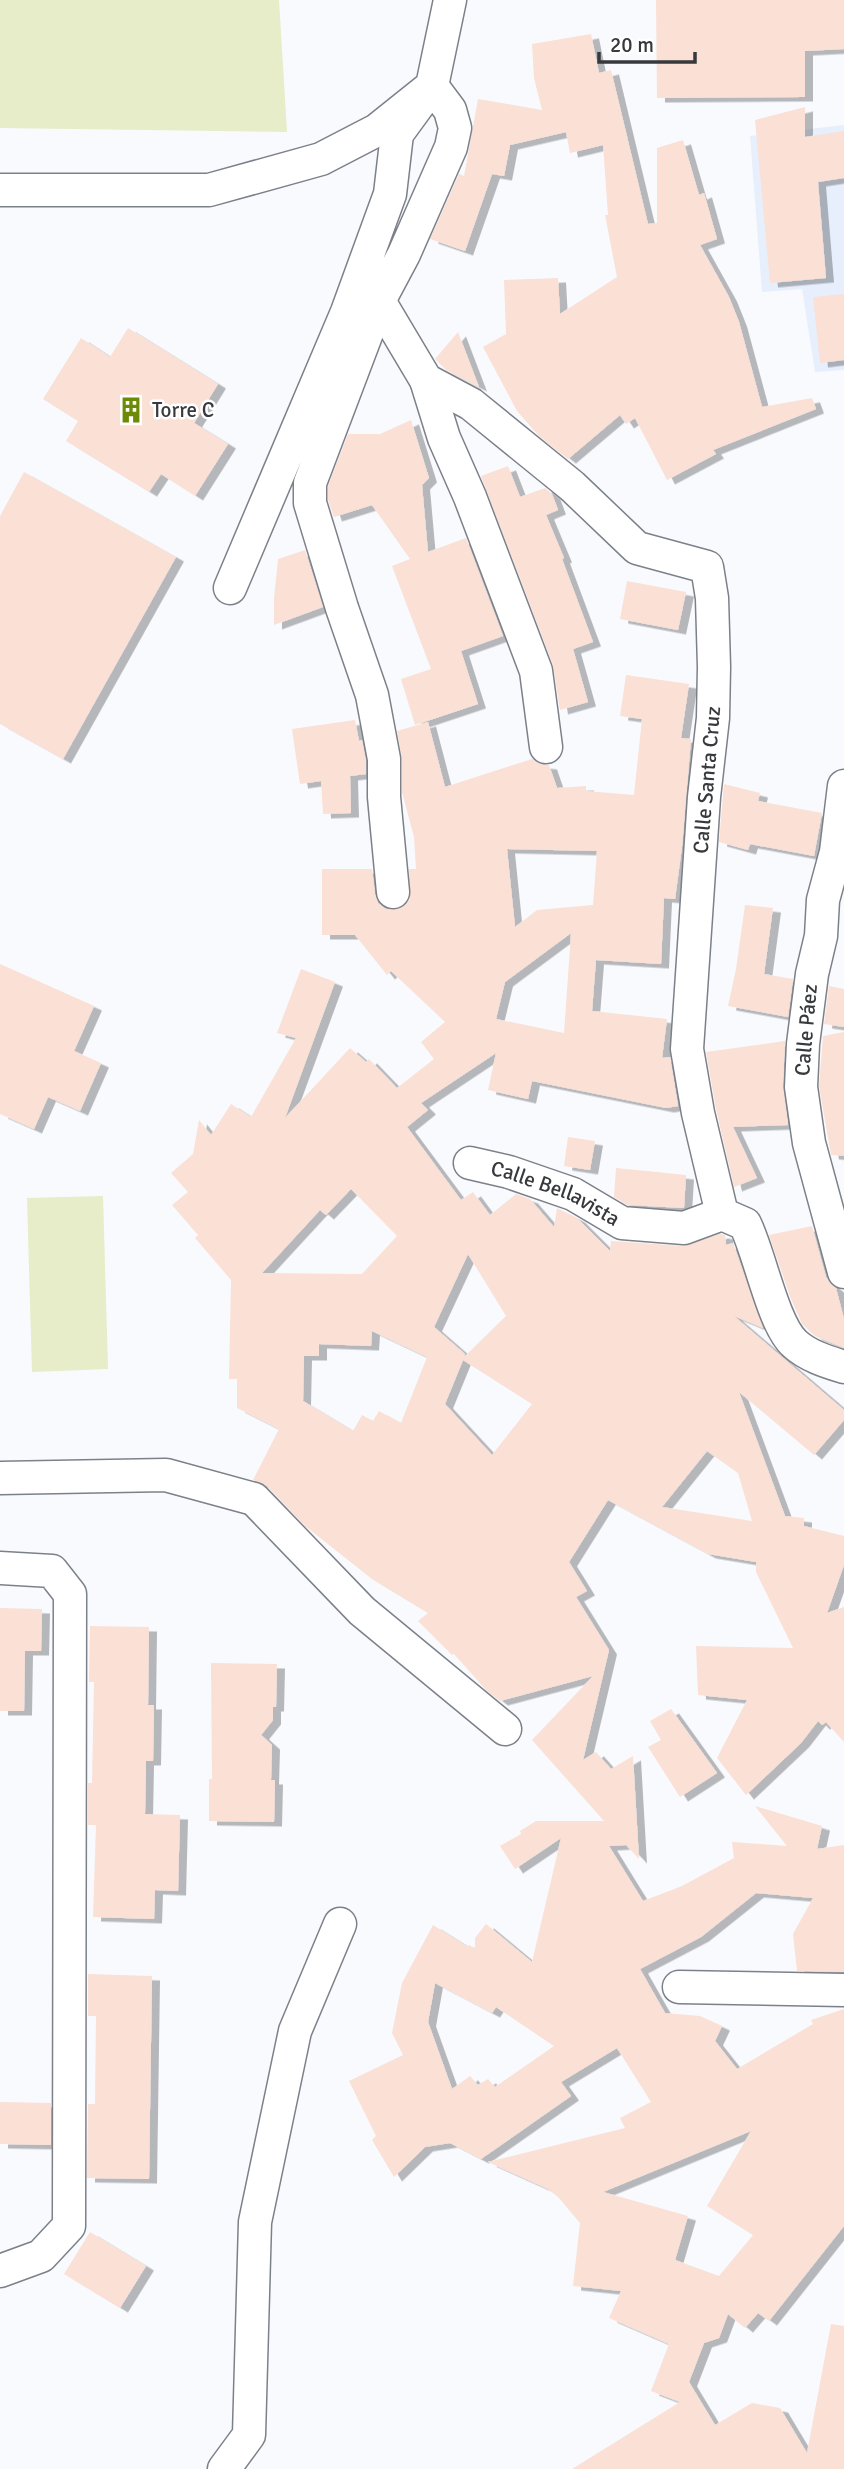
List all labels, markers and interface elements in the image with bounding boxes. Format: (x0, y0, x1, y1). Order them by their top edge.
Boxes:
scale bar (599, 21, 695, 65)
text: 20 m (610, 32, 654, 58)
building icon: Torre C (116, 395, 146, 425)
place label: Torre C (152, 397, 214, 423)
street label: Calle Santa Cruz (688, 705, 726, 855)
street label: Calle Páez (789, 983, 823, 1077)
street label: Calle Bellavista (488, 1155, 625, 1232)

